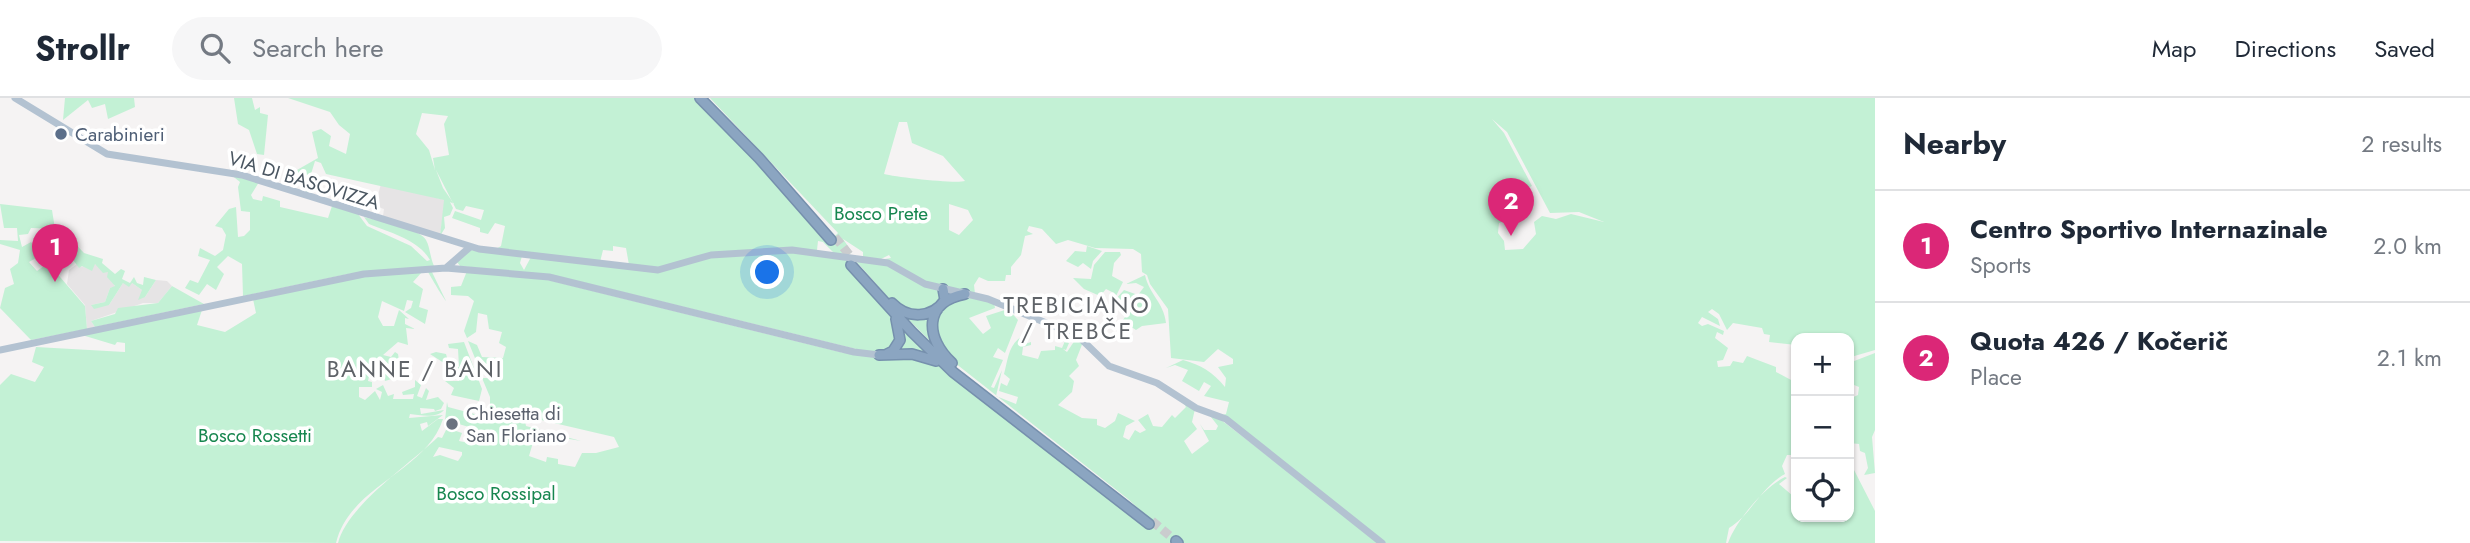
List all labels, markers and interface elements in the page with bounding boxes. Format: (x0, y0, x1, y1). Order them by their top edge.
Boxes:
search box (172, 17, 662, 80)
text: Strollr (35, 25, 130, 72)
icon: search (196, 29, 234, 67)
text: Search here (252, 29, 384, 67)
text: Map (2152, 31, 2197, 66)
text: Directions (2235, 31, 2336, 66)
text: Saved (2374, 31, 2435, 66)
place label: Carabinieri (75, 121, 165, 148)
text: Nearby (1903, 122, 2006, 165)
marker: Carabinieri (53, 126, 69, 142)
text: 2 results (2361, 127, 2442, 161)
street label: VIA DI BASOVIZZA (225, 145, 383, 216)
pin: 2 (1488, 178, 1534, 236)
park label: Bosco Prete (834, 200, 928, 227)
text: Centro Sportivo Internazinale (1970, 210, 2328, 248)
pin: 1 (32, 224, 78, 282)
text: 1 (1920, 229, 1932, 263)
text: 2.0 km (2373, 229, 2442, 263)
text: Sports (1970, 248, 2031, 282)
your location (750, 255, 784, 289)
district label: TREBICIANO / TREBČE (1003, 288, 1151, 348)
text: Quota 426 / Kočerič (1970, 322, 2228, 360)
map controls (1791, 333, 1854, 522)
button: + (1791, 333, 1854, 396)
text: 2 (1918, 341, 1934, 375)
text: 2.1 km (2377, 341, 2442, 375)
district label: BANNE / BANI (327, 352, 503, 386)
text: Place (1970, 360, 2022, 394)
button: − (1791, 396, 1854, 459)
place label: Chiesetta di San Floriano (466, 400, 566, 449)
marker: Chiesetta di San Floriano (444, 416, 460, 432)
park label: Bosco Rossetti (198, 422, 312, 449)
button: locate (1791, 459, 1854, 522)
park label: Bosco Rossipal (436, 480, 556, 507)

